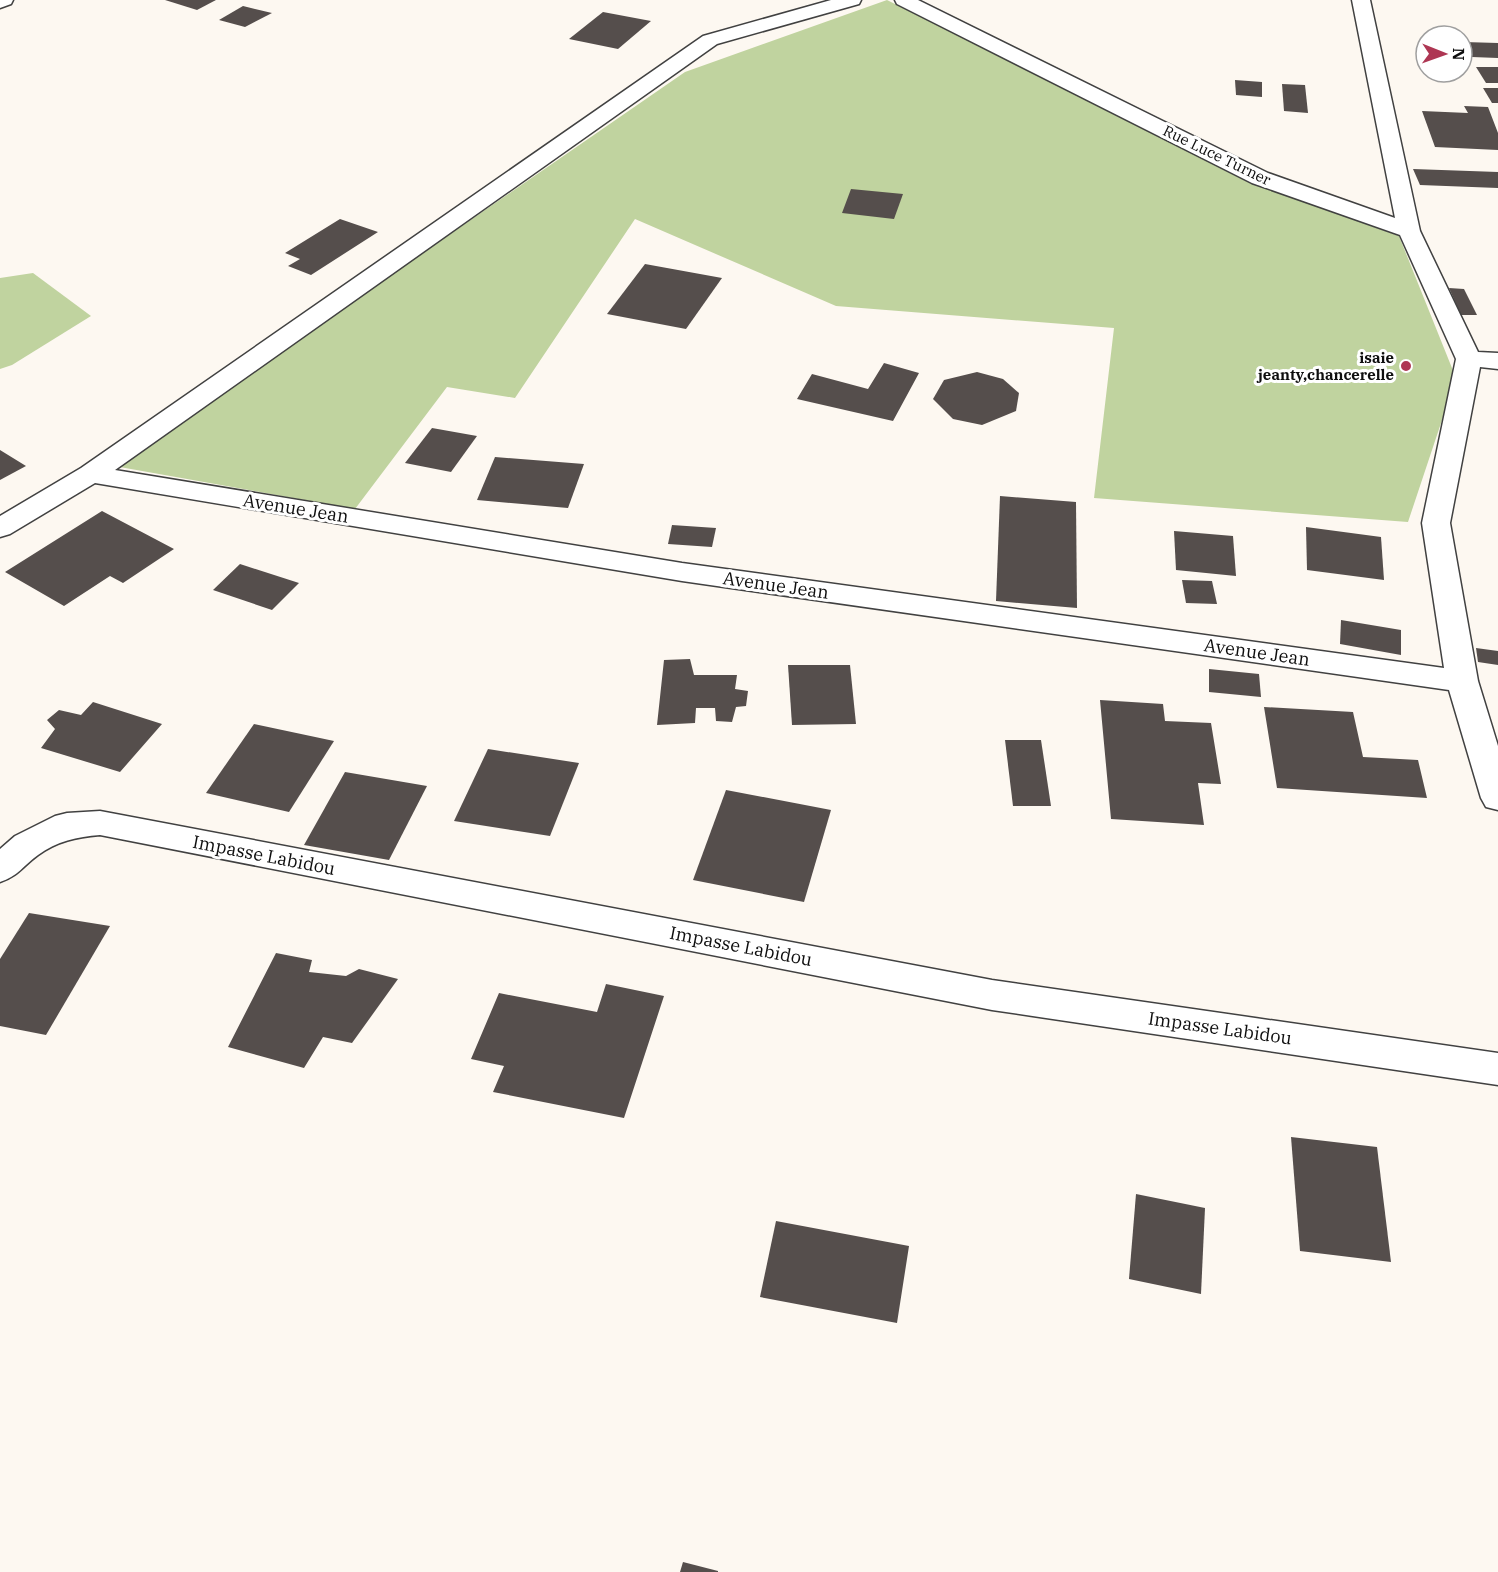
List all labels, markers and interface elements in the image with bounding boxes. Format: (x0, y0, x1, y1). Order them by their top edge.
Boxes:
north arrow (1414, 24, 1474, 84)
text: N (1449, 48, 1469, 61)
street label: Rue Luce Turner (1160, 121, 1274, 189)
place label: isaie jeanty,chancerelle (1256, 348, 1394, 384)
marker: isaie jeanty,chancerelle (1399, 359, 1413, 373)
street label: Avenue Jean (242, 488, 350, 528)
street label: Avenue Jean (722, 566, 830, 604)
street label: Avenue Jean (1203, 633, 1311, 671)
street label: Impasse Labidou (191, 830, 337, 880)
street label: Impasse Labidou (668, 921, 814, 971)
street label: Impasse Labidou (1147, 1007, 1293, 1049)

